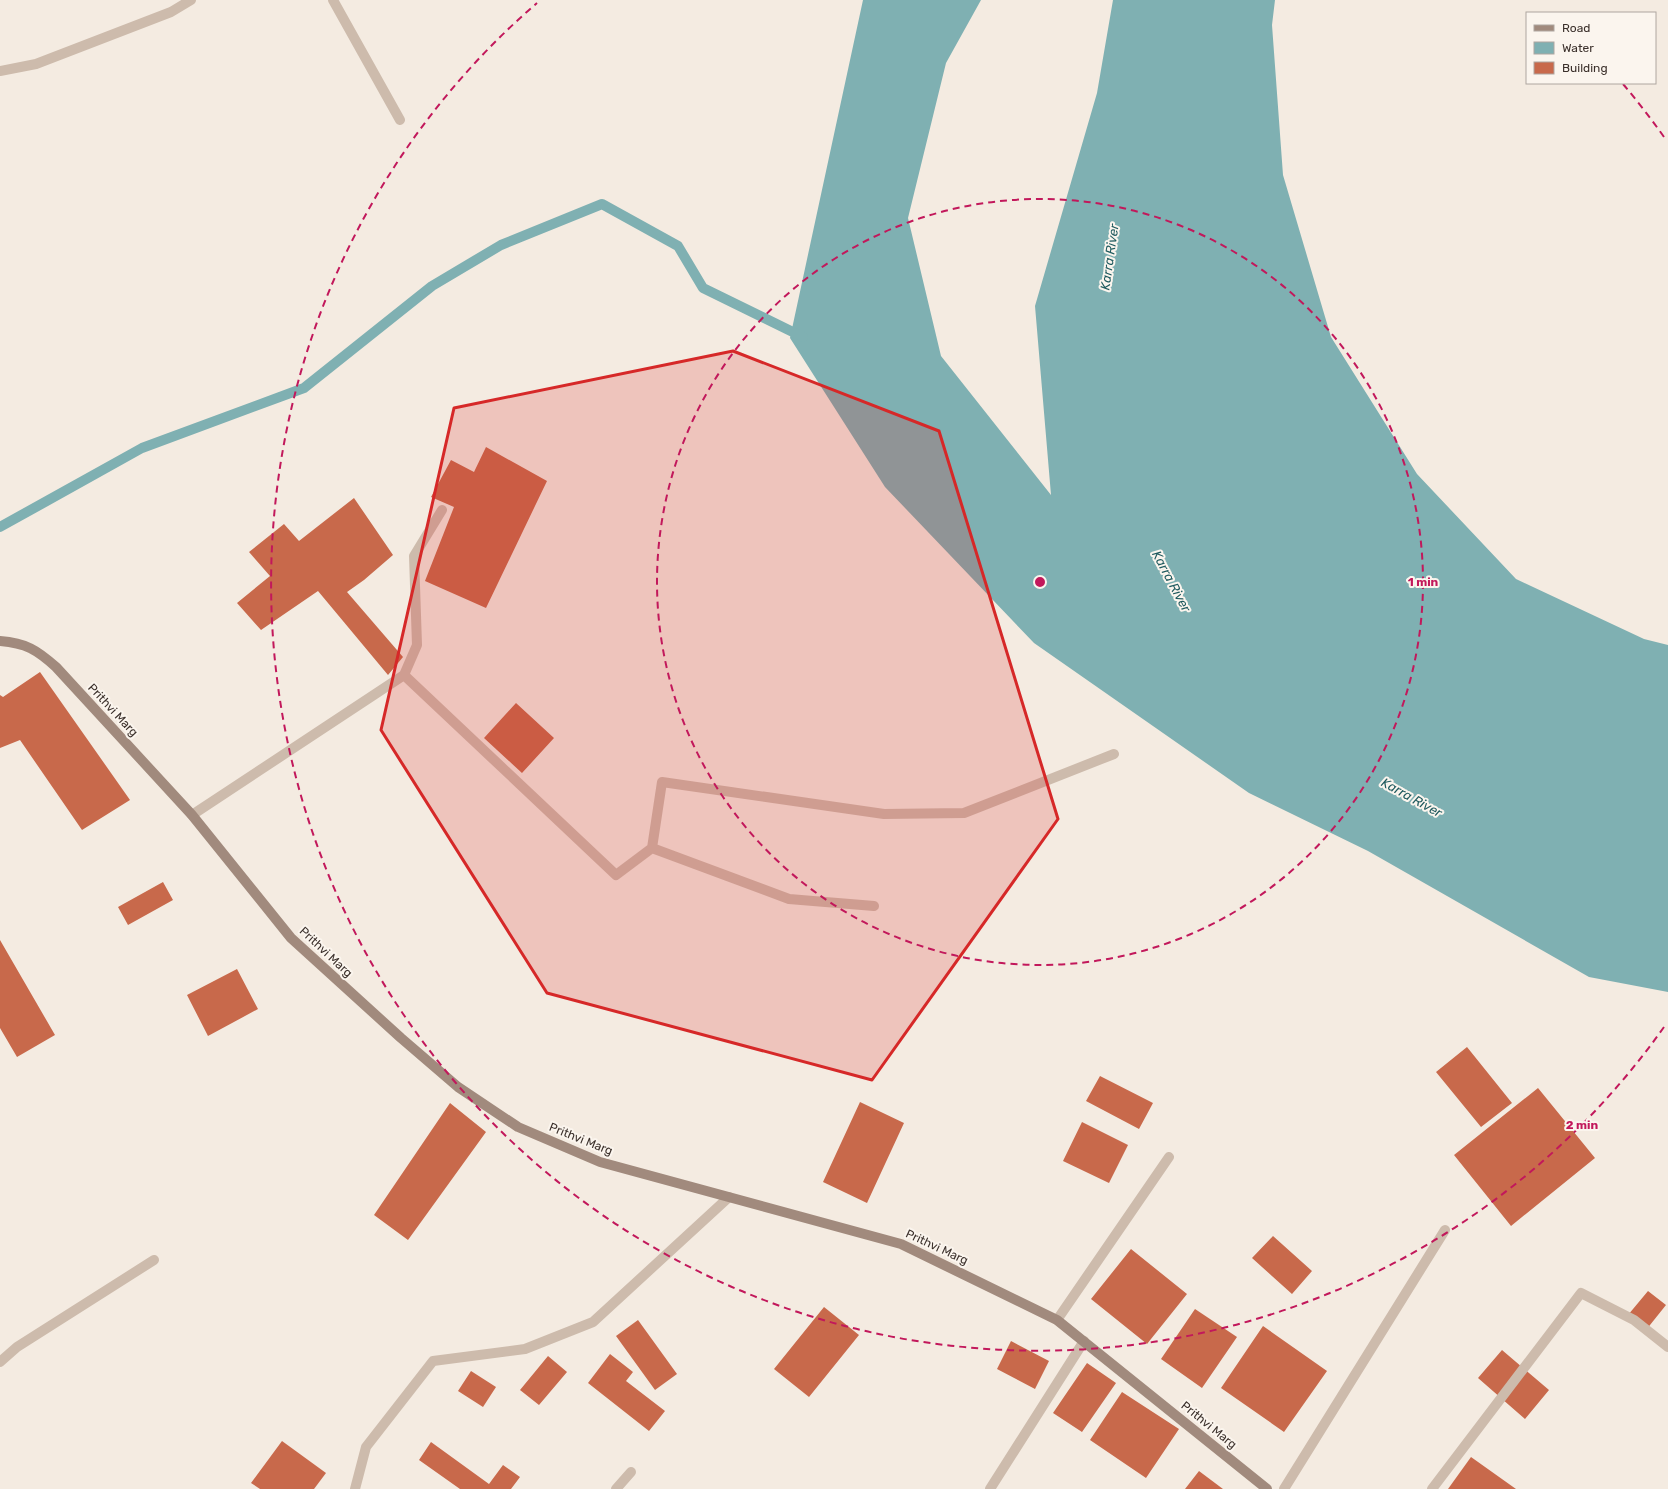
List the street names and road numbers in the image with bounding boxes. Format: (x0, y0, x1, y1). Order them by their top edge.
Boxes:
street label: Prithvi Marg (85, 681, 141, 739)
street label: Prithvi Marg (297, 924, 355, 980)
street label: Prithvi Marg (547, 1120, 615, 1158)
street label: Prithvi Marg (904, 1226, 970, 1268)
street label: Prithvi Marg (1178, 1398, 1240, 1452)

